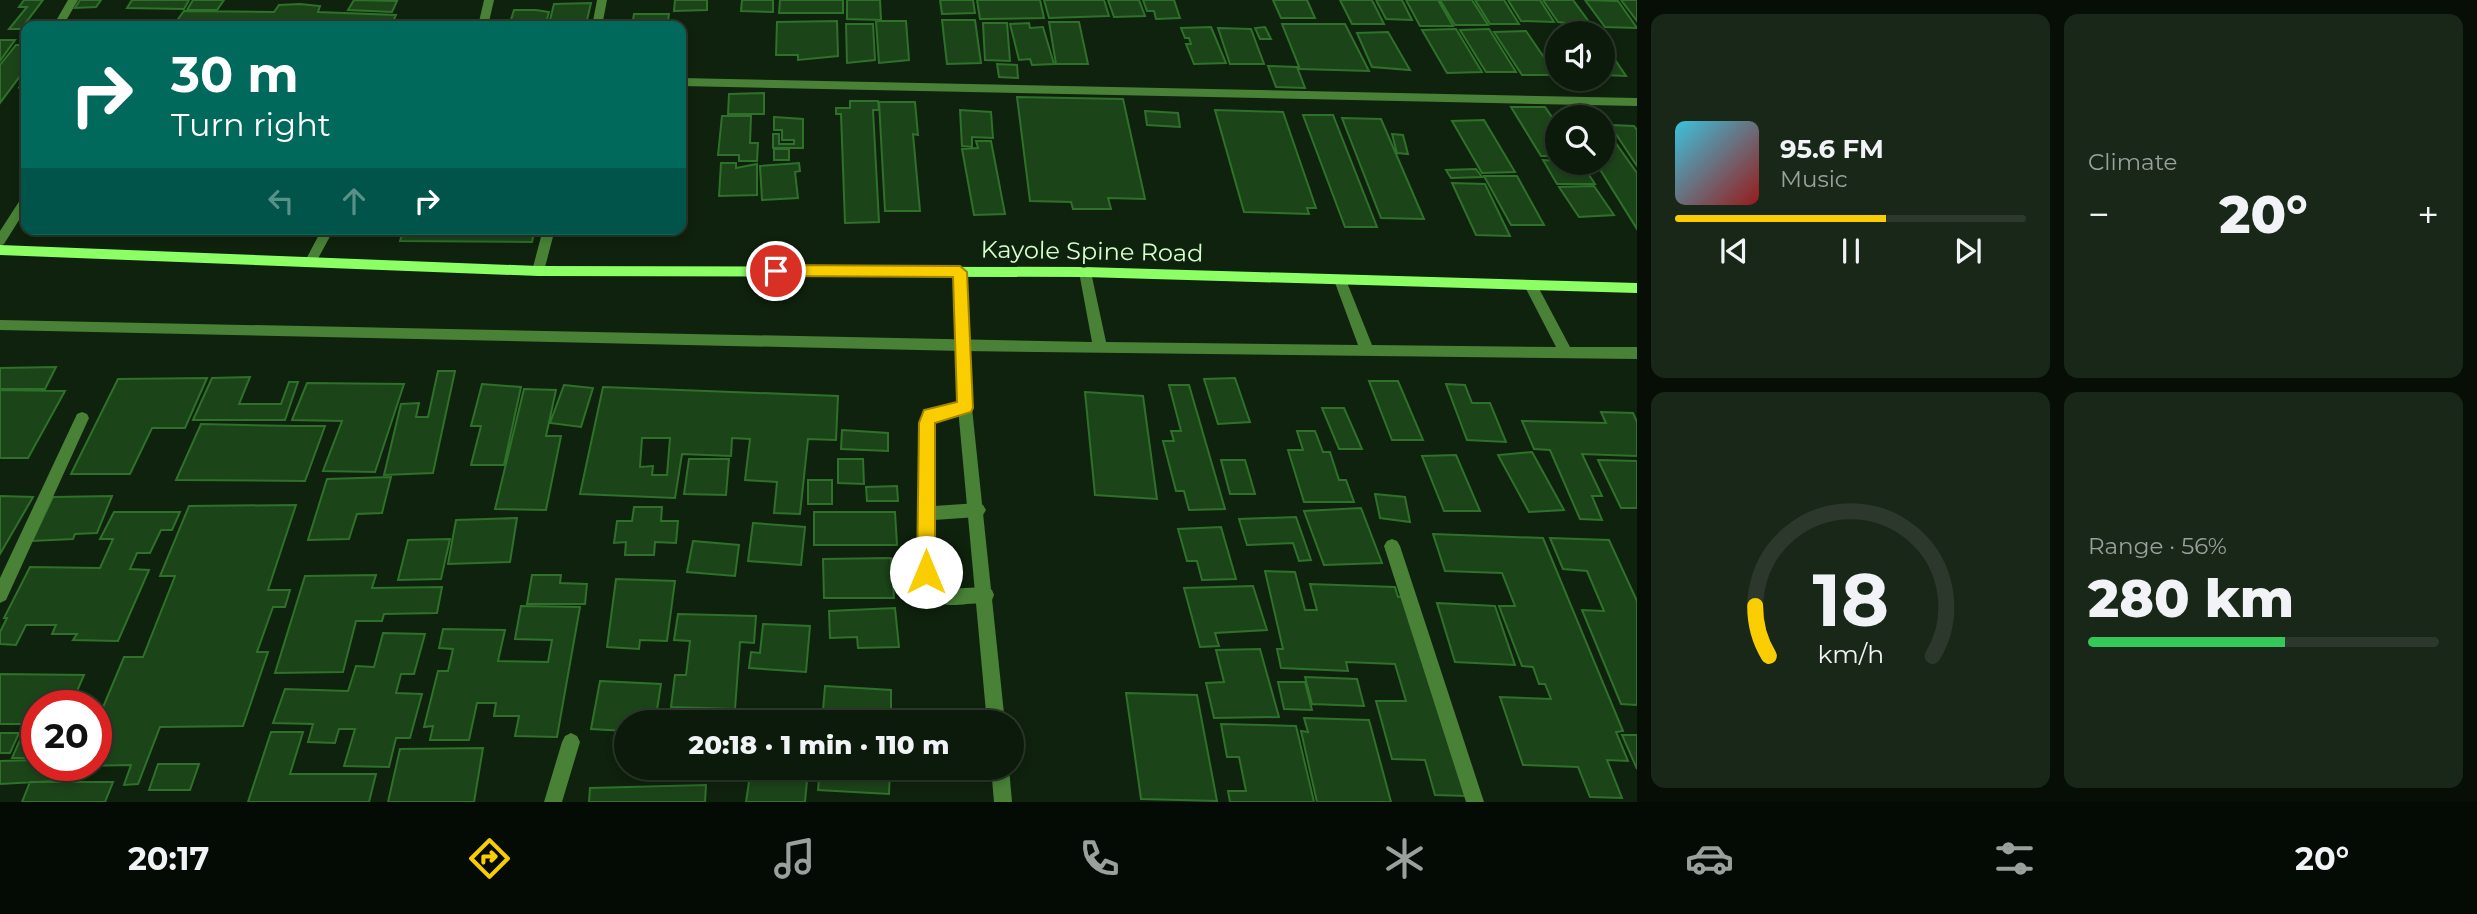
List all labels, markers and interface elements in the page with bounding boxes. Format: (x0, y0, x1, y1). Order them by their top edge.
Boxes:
map controls (1545, 21, 1615, 175)
button: sound (1545, 21, 1615, 91)
text: 30 m (171, 45, 299, 104)
icon: right (56, 49, 147, 140)
text: Turn right (171, 105, 331, 144)
button: search (1545, 105, 1615, 175)
text: 95.6 FM (1780, 133, 1884, 165)
text: Climate (2088, 148, 2177, 176)
text: Music (1780, 165, 1848, 193)
icon: left (262, 182, 300, 220)
icon: ahead (335, 182, 373, 220)
icon: right (408, 182, 446, 220)
text: 20° (2219, 183, 2308, 246)
text: − (2088, 191, 2110, 238)
text: + (2417, 191, 2439, 238)
icon: previous (1715, 232, 1753, 270)
icon: pause (1832, 232, 1870, 270)
icon: next (1949, 232, 1987, 270)
street label: Kayole Spine Road (980, 235, 1204, 267)
pin (746, 241, 806, 301)
icon: arrive (757, 252, 795, 290)
text: Range · 56% (2088, 532, 2227, 560)
position arrow (889, 535, 963, 609)
text: 18 (1812, 556, 1889, 644)
text: 280 km (2088, 567, 2294, 630)
text: km/h (1817, 639, 1884, 669)
speed limit sign: 20 (21, 690, 112, 781)
text: 20:18 · 1 min · 110 m (689, 729, 949, 761)
icon: directions (465, 834, 514, 883)
icon: music (770, 834, 819, 883)
icon: phone (1075, 834, 1124, 883)
icon: climate (1380, 834, 1429, 883)
icon: car (1685, 834, 1734, 883)
icon: filters (1990, 834, 2039, 883)
text: 20:17 (128, 839, 209, 878)
text: 20° (2295, 839, 2349, 878)

